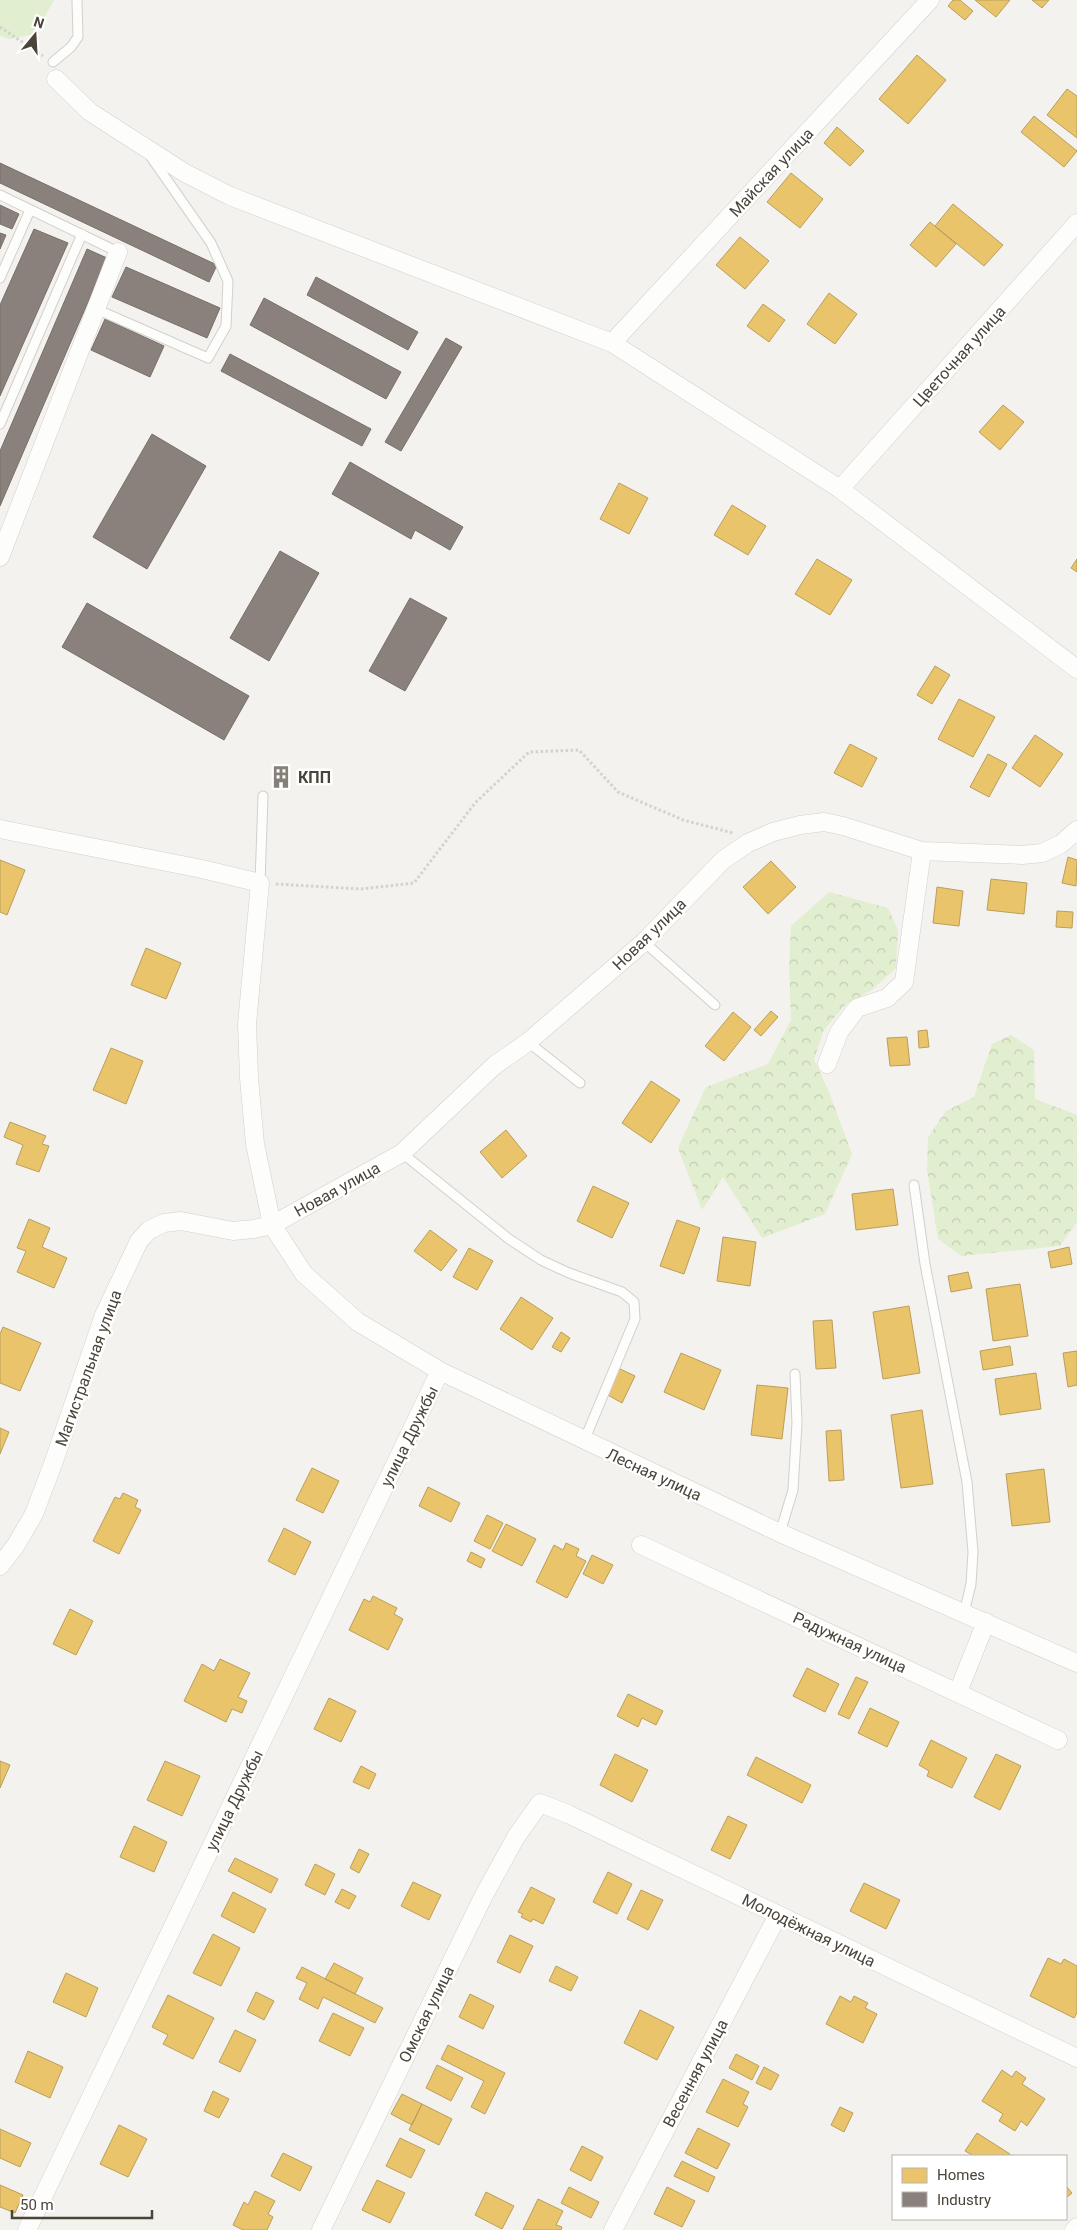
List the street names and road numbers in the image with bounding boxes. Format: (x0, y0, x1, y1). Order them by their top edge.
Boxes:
street label: Майская улица (725, 124, 817, 221)
street label: Цветочная улица (909, 302, 1010, 411)
street label: Новая улица (609, 895, 690, 974)
street label: Новая улица (291, 1158, 383, 1221)
street label: Магистральная улица (51, 1287, 126, 1449)
street label: улица Дружбы (377, 1383, 442, 1490)
street label: Лесная улица (603, 1444, 704, 1505)
street label: Радужная улица (790, 1608, 909, 1677)
street label: улица Дружбы (202, 1747, 267, 1854)
street label: Молодёжная улица (739, 1890, 878, 1971)
street label: Омская улица (395, 1963, 458, 2066)
street label: Весенняя улица (659, 2016, 732, 2130)

